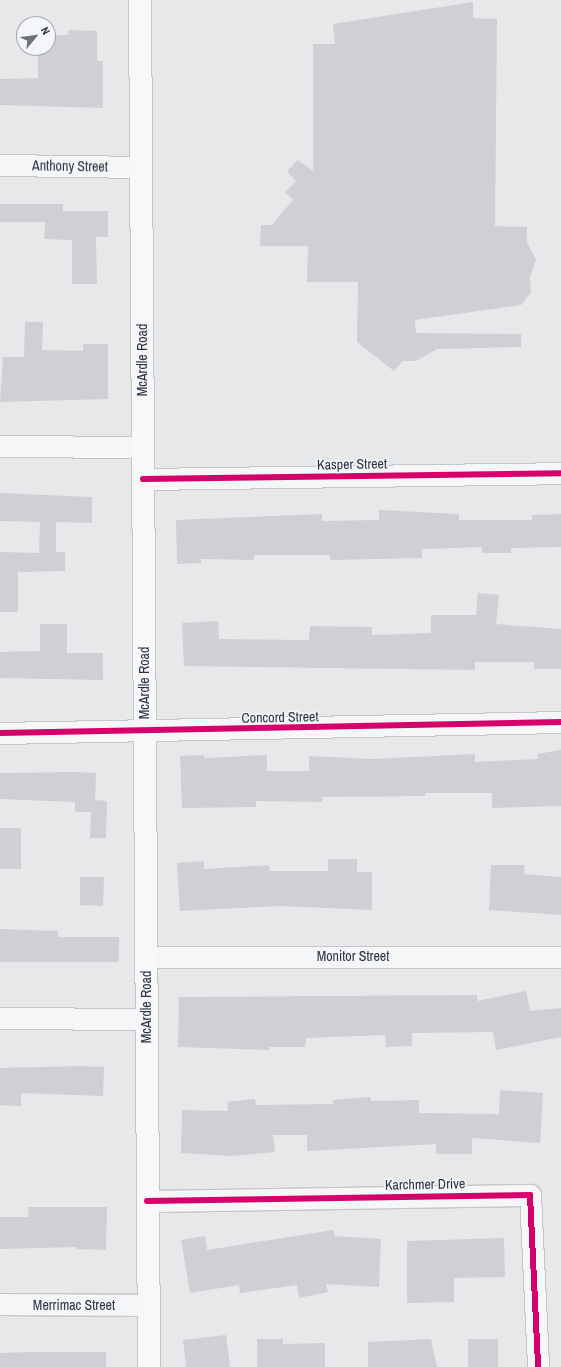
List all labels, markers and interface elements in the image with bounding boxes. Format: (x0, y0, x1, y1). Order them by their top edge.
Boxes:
north arrow (16, 16, 56, 56)
text: N (38, 24, 53, 37)
street label: Anthony Street (32, 157, 108, 175)
street label: McArdle Road (134, 324, 150, 396)
street label: Kasper Street (317, 455, 387, 473)
street label: McArdle Road (136, 647, 152, 719)
street label: Concord Street (241, 708, 319, 726)
street label: Monitor Street (317, 948, 389, 964)
street label: McArdle Road (138, 971, 154, 1043)
street label: Karchmer Drive (385, 1175, 465, 1193)
street label: Merrimac Street (33, 1297, 115, 1313)

